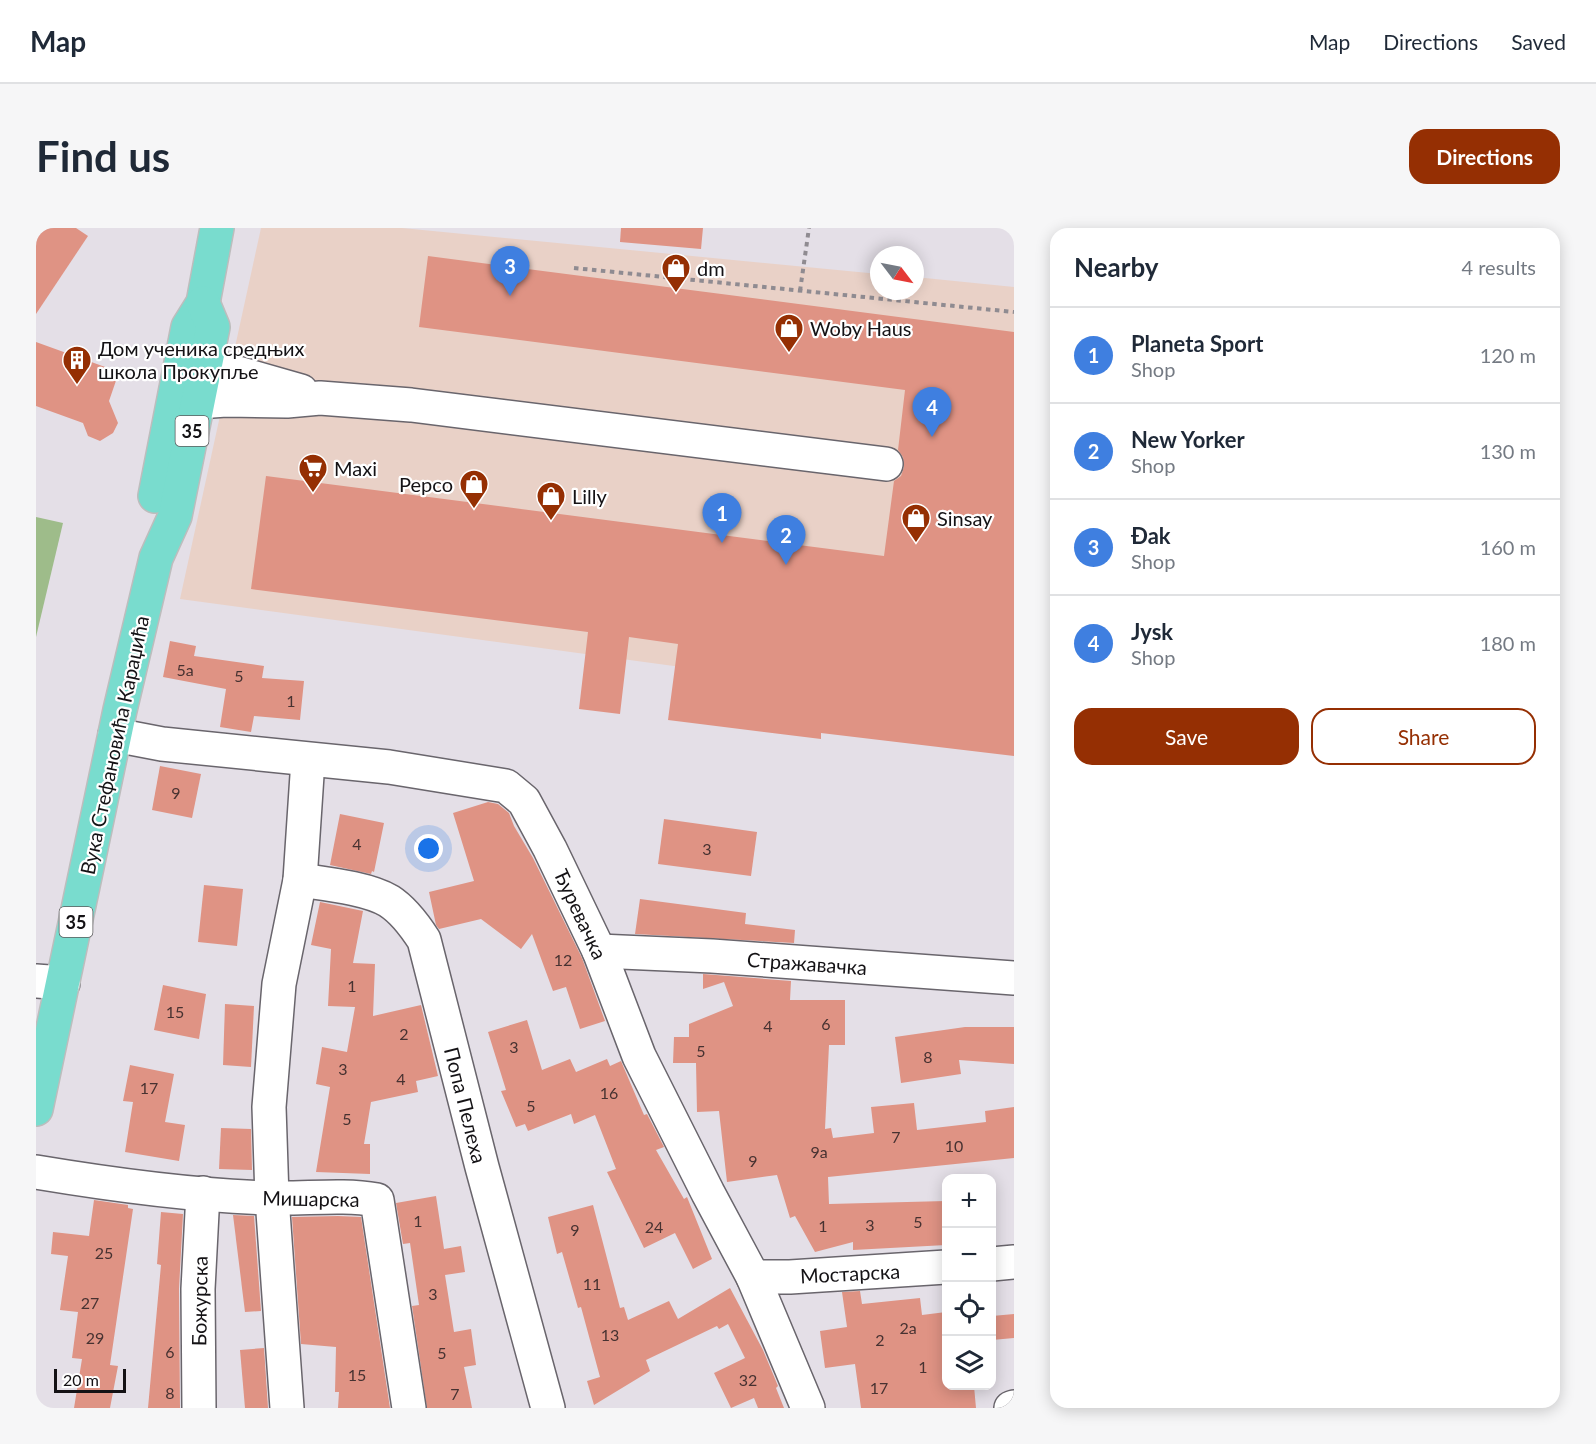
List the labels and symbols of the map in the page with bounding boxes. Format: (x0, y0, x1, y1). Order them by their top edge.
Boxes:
north arrow (870, 246, 924, 300)
pin: 3 (490, 247, 530, 296)
shop icon: dm (660, 252, 692, 294)
place label: dm (697, 256, 725, 280)
shop icon: Woby Haus (773, 312, 805, 354)
place label: Woby Haus (810, 316, 912, 340)
place label: Дом ученика средњих школа Прокупље (98, 336, 304, 383)
building icon: Дом ученика средњих школа Прокупље (61, 344, 93, 386)
pin: 4 (912, 388, 952, 437)
road number: 35 (176, 416, 208, 446)
supermarket icon: Maxi (297, 452, 329, 494)
place label: Maxi (334, 456, 377, 480)
shop icon: Pepco (458, 468, 490, 510)
place label: Pepco (399, 472, 453, 496)
shop icon: Lilly (535, 480, 567, 522)
place label: Lilly (572, 484, 608, 508)
pin: 1 (702, 494, 742, 543)
shop icon: Sinsay (900, 502, 932, 544)
place label: Sinsay (937, 506, 993, 530)
pin: 2 (766, 516, 806, 565)
street label: Вука Стефановића Караџића (75, 613, 153, 877)
house number: 5a (176, 660, 194, 679)
house number: 5 (234, 666, 244, 685)
house number: 1 (286, 691, 296, 710)
house number: 9 (171, 783, 181, 802)
house number: 4 (352, 834, 362, 853)
your location (414, 834, 443, 863)
house number: 3 (702, 839, 712, 858)
street label: Ђуревачка (550, 865, 612, 963)
road number: 35 (60, 907, 93, 937)
street label: Стражавачка (746, 947, 868, 979)
house number: 12 (554, 950, 572, 969)
house number: 1 (347, 976, 357, 995)
house number: 15 (166, 1002, 184, 1021)
house number: 6 (821, 1014, 831, 1033)
house number: 4 (763, 1016, 773, 1035)
house number: 2 (399, 1024, 409, 1043)
house number: 3 (509, 1037, 519, 1056)
house number: 5 (696, 1041, 706, 1060)
street label: Попа Пелеха (440, 1044, 492, 1166)
house number: 8 (923, 1047, 933, 1066)
house number: 3 (338, 1059, 348, 1078)
house number: 4 (396, 1069, 406, 1088)
house number: 17 (140, 1078, 158, 1097)
house number: 16 (600, 1083, 618, 1102)
house number: 5 (526, 1096, 536, 1115)
house number: 5 (342, 1109, 352, 1128)
house number: 7 (891, 1127, 901, 1146)
house number: 10 (945, 1136, 963, 1155)
house number: 9a (810, 1142, 828, 1161)
house number: 9 (748, 1151, 758, 1170)
street label: Мишарска (262, 1185, 360, 1211)
house number: 1 (413, 1211, 423, 1230)
house number: 5 (913, 1212, 923, 1231)
house number: 3 (865, 1215, 875, 1234)
house number: 1 (818, 1216, 828, 1235)
house number: 24 (645, 1217, 663, 1236)
house number: 9 (570, 1220, 580, 1239)
house number: 25 (95, 1243, 113, 1262)
street label: Божурска (186, 1256, 212, 1346)
street label: Мостарска (799, 1258, 901, 1288)
house number: 11 (583, 1274, 601, 1293)
house number: 3 (428, 1284, 438, 1303)
house number: 27 (81, 1293, 99, 1312)
house number: 2a (899, 1318, 917, 1337)
house number: 13 (601, 1325, 619, 1344)
house number: 29 (86, 1328, 104, 1347)
house number: 2 (875, 1330, 885, 1349)
house number: 6 (165, 1342, 175, 1361)
house number: 5 (437, 1343, 447, 1362)
house number: 1 (918, 1357, 928, 1376)
house number: 15 (348, 1365, 366, 1384)
scale bar (54, 1366, 126, 1394)
house number: 32 (739, 1370, 757, 1389)
house number: 17 (870, 1378, 888, 1397)
house number: 8 (165, 1383, 175, 1402)
house number: 7 (450, 1384, 460, 1403)

